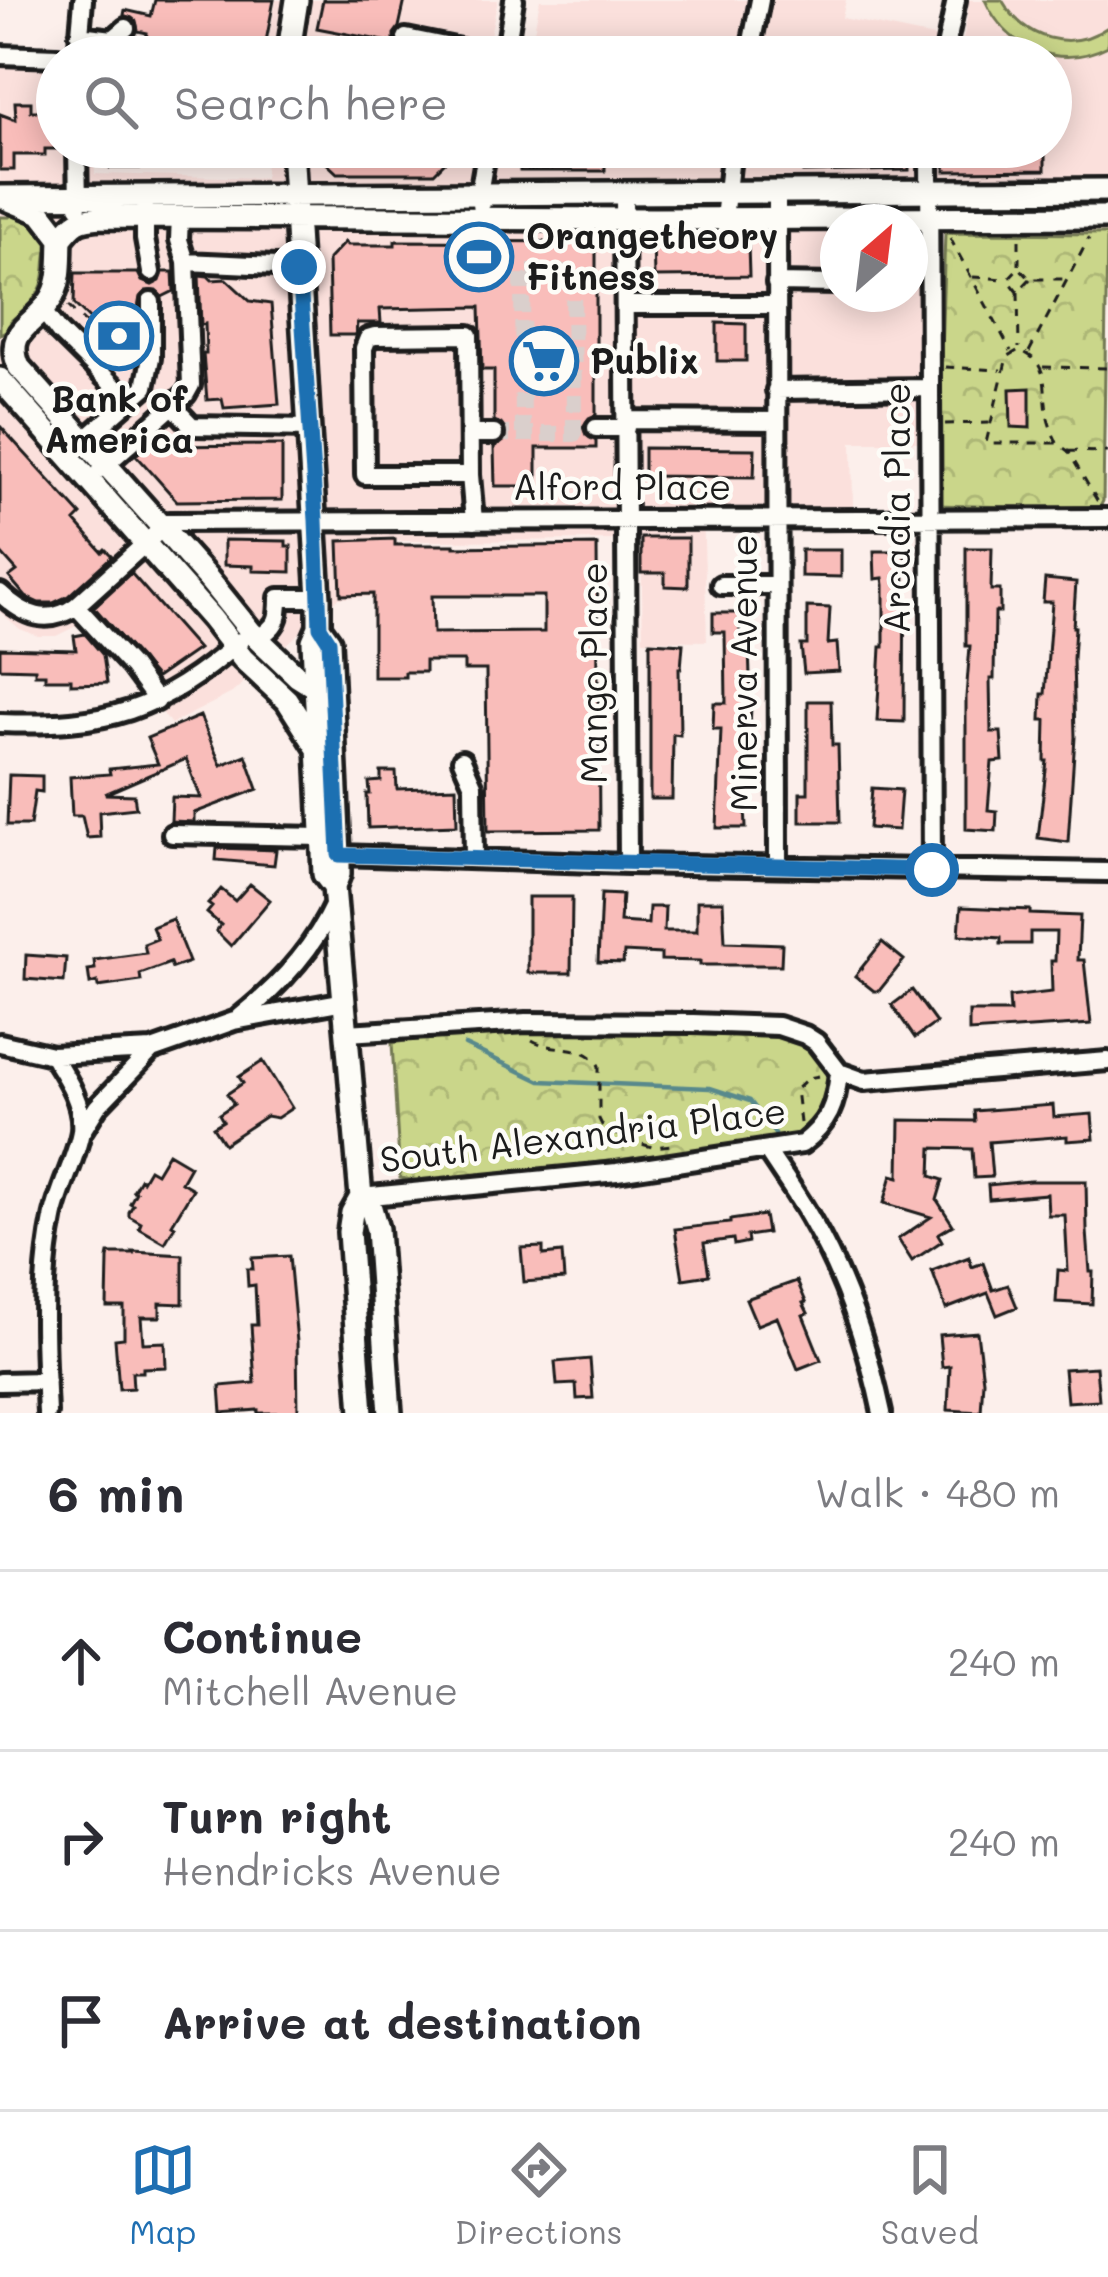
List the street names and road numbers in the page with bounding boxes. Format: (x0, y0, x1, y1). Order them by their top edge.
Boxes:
street label: Arcadia Place (872, 382, 919, 634)
street label: Alford Place (513, 462, 731, 509)
street label: Minerva Avenue (719, 534, 766, 812)
street label: Mango Place (569, 562, 616, 784)
street label: South Alexandria Place (377, 1085, 789, 1182)

